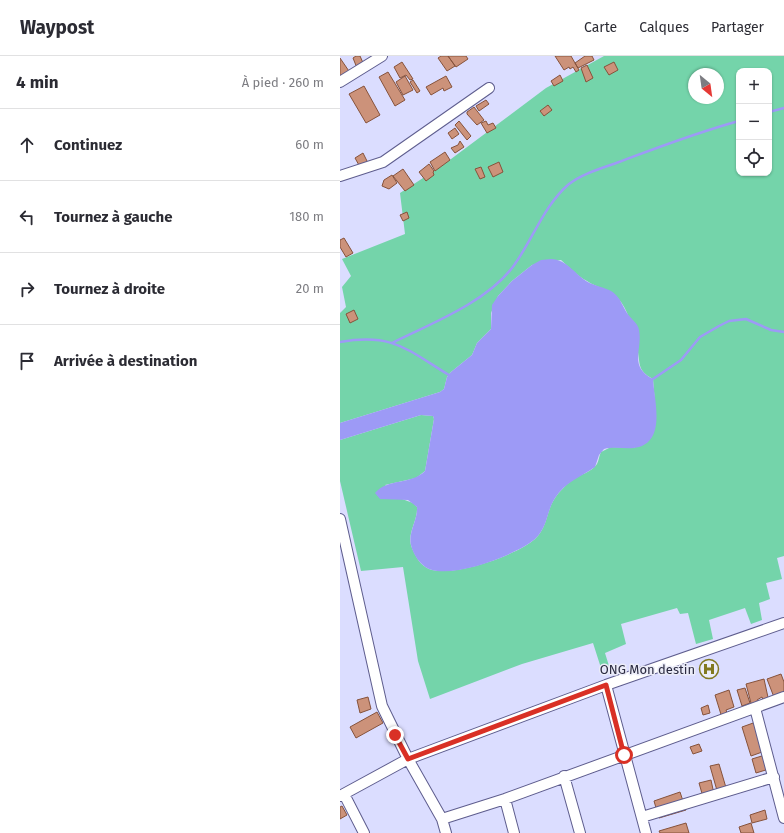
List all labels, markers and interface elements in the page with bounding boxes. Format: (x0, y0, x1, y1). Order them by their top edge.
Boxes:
text: Waypost (20, 16, 94, 39)
text: Carte (584, 19, 617, 36)
text: Calques (639, 19, 689, 36)
text: Partager (711, 19, 764, 36)
north arrow (688, 68, 724, 104)
map controls (736, 68, 772, 176)
button: + (736, 68, 772, 104)
text: 4 min (16, 72, 59, 93)
text: À pied · 260 m (242, 75, 324, 90)
button: − (736, 104, 772, 140)
icon: ahead (16, 134, 38, 156)
text: Continuez (54, 136, 122, 154)
text: 60 m (295, 137, 324, 152)
button: locate (736, 140, 772, 176)
icon: left (16, 206, 38, 228)
text: Tournez à gauche (54, 208, 173, 226)
text: 180 m (289, 209, 324, 224)
icon: right (16, 278, 38, 300)
text: Tournez à droite (54, 280, 165, 298)
text: 20 m (296, 281, 324, 296)
icon: arrive (16, 350, 38, 372)
text: Arrivée à destination (54, 352, 197, 370)
hospital icon: ONG Mon destin (698, 658, 720, 680)
place label: ONG Mon destin (600, 662, 695, 677)
route end (386, 726, 404, 744)
route start (615, 746, 633, 764)

